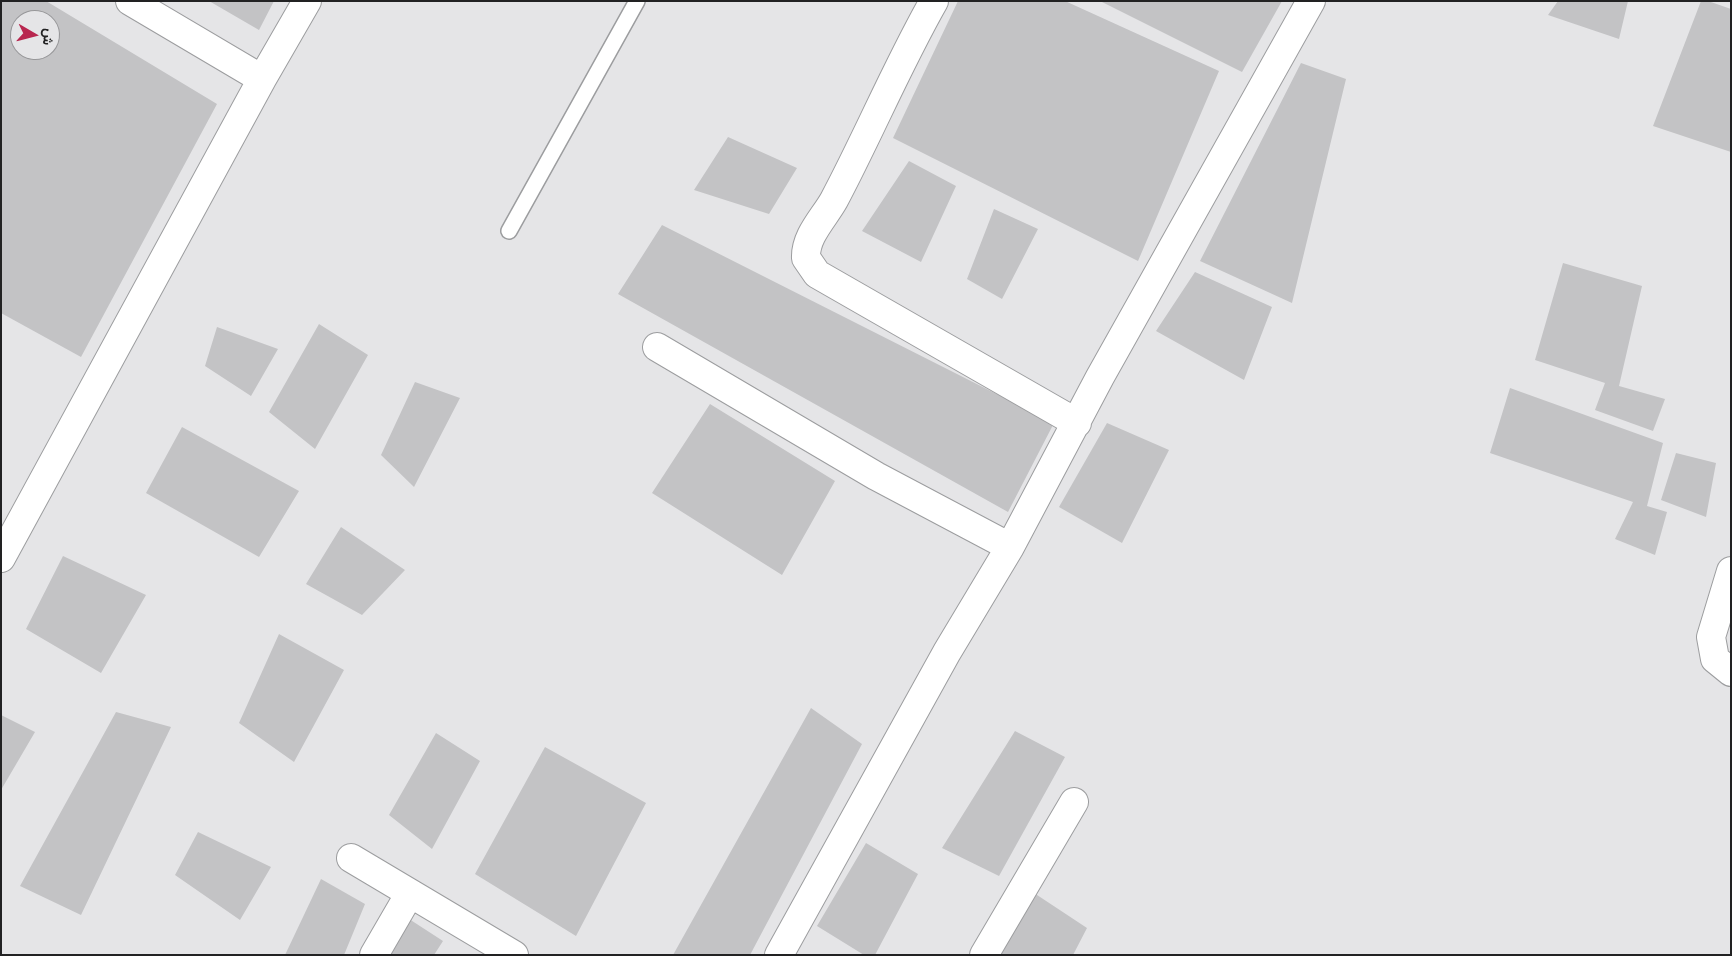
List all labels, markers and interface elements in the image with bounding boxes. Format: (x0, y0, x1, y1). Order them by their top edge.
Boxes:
north arrow (10, 10, 60, 60)
text: ش (40, 27, 58, 46)

